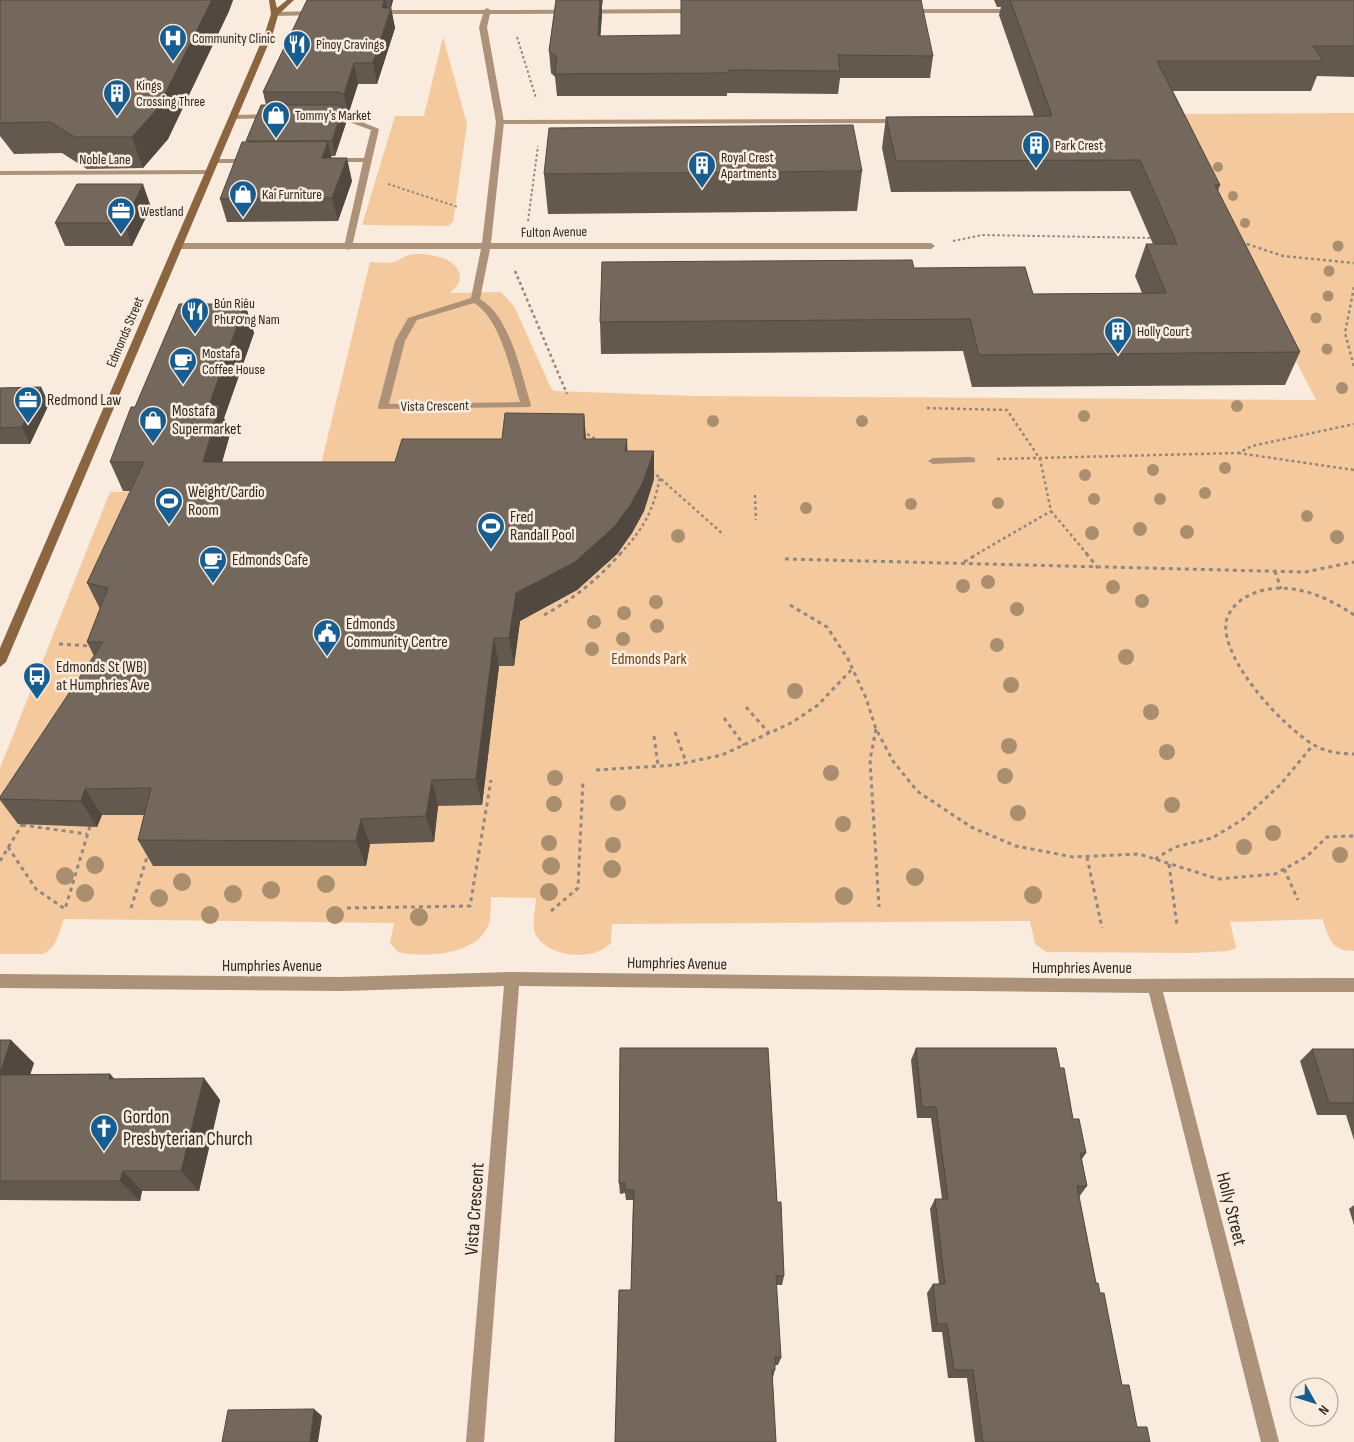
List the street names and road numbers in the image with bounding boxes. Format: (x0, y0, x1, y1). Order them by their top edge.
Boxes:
street label: Noble Lane (79, 151, 131, 168)
street label: Fulton Avenue (521, 223, 587, 241)
street label: Edmonds Street (103, 294, 147, 370)
street label: Vista Crescent (401, 397, 469, 415)
street label: Humphries Avenue (627, 954, 727, 974)
street label: Humphries Avenue (222, 957, 322, 976)
street label: Humphries Avenue (1032, 959, 1132, 978)
street label: Vista Crescent (460, 1162, 490, 1256)
street label: Holly Street (1211, 1170, 1251, 1248)

